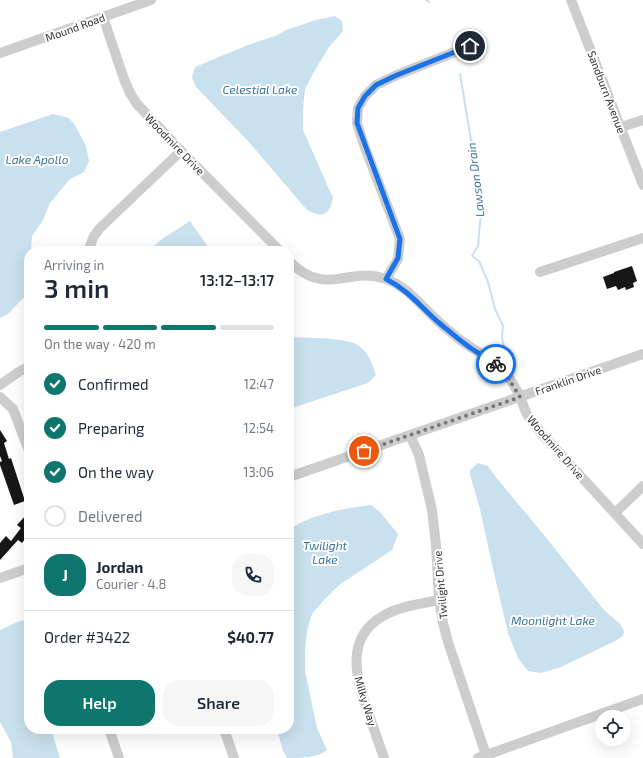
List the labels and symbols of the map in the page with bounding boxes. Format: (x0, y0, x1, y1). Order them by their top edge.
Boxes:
street label: Mound Road (43, 10, 107, 44)
pin (453, 29, 487, 63)
street label: Sandburn Avenue (585, 49, 629, 135)
water label: Celestial Lake (222, 82, 298, 96)
street label: Woodmire Drive (142, 111, 208, 177)
water label: Lawson Drain (463, 142, 487, 218)
water label: Lake Apollo (6, 152, 69, 166)
courier (476, 344, 516, 384)
street label: Franklin Drive (533, 363, 603, 397)
street label: Woodmire Drive (525, 412, 587, 482)
pin (347, 434, 381, 468)
water label: Twilight Lake (303, 538, 348, 566)
street label: Twilight Drive (431, 550, 449, 620)
water label: Moonlight Lake (511, 613, 596, 627)
street label: Milky Way (352, 675, 380, 728)

